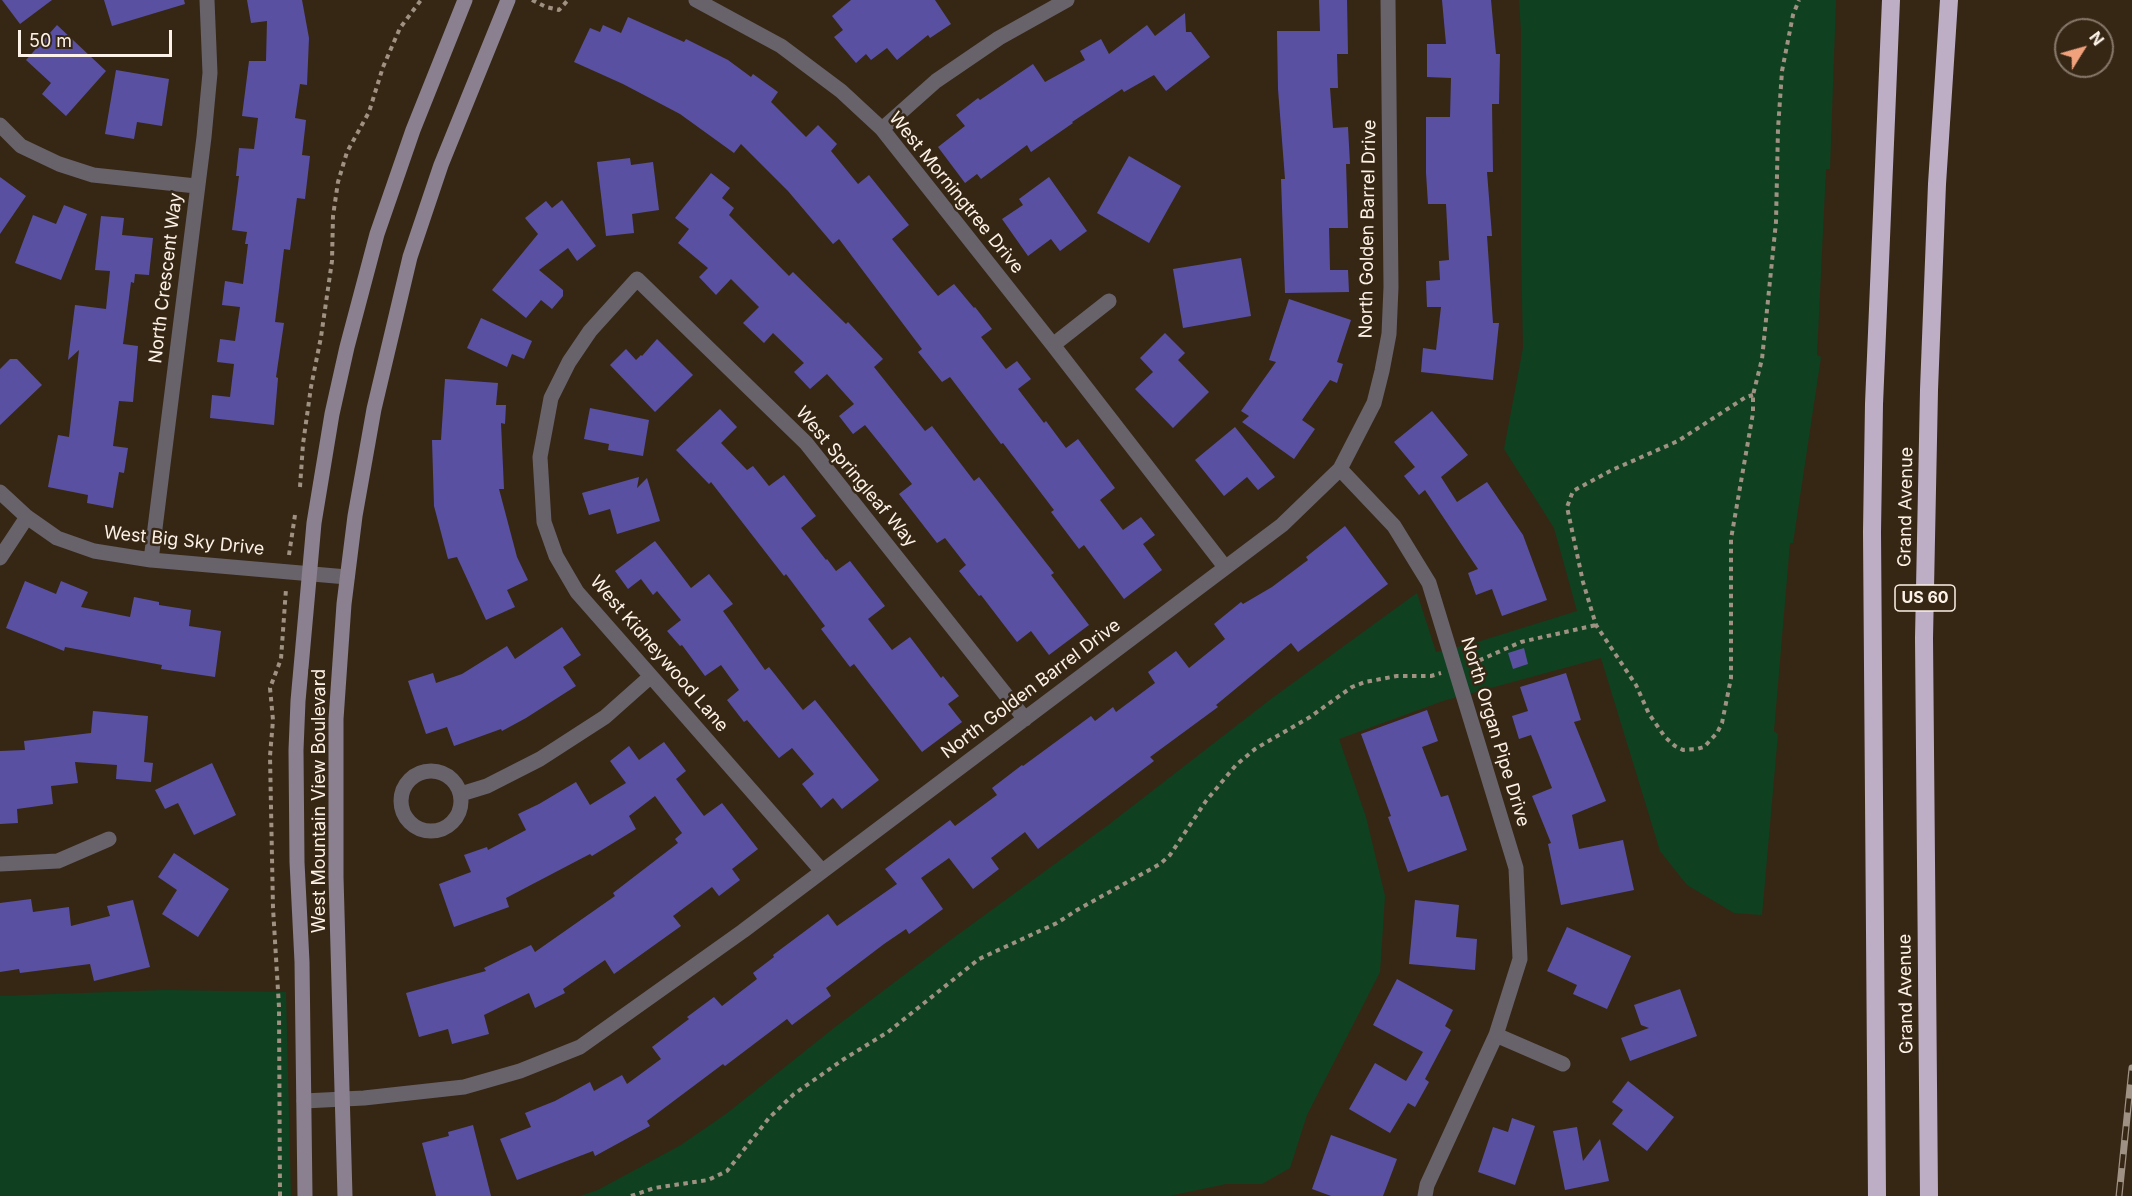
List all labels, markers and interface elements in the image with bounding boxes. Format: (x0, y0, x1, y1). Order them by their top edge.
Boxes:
scale bar (21, 18, 176, 56)
north arrow (2054, 18, 2114, 78)
text: N (2085, 27, 2108, 49)
text: 50 m (29, 30, 72, 51)
street label: West Morningtree Drive (884, 108, 1028, 278)
street label: North Golden Barrel Drive (1355, 119, 1381, 339)
street label: North Crescent Way (145, 191, 187, 365)
street label: West Springleaf Way (791, 402, 921, 552)
street label: Grand Avenue (1894, 447, 1918, 567)
street label: West Big Sky Drive (103, 522, 265, 560)
street label: West Kidneywood Lane (585, 571, 733, 737)
road number: US 60 (1895, 585, 1955, 611)
street label: North Golden Barrel Drive (937, 615, 1125, 763)
street label: North Organ Pipe Drive (1456, 635, 1534, 829)
street label: West Mountain View Boulevard (309, 669, 331, 933)
street label: Grand Avenue (1894, 934, 1918, 1054)

